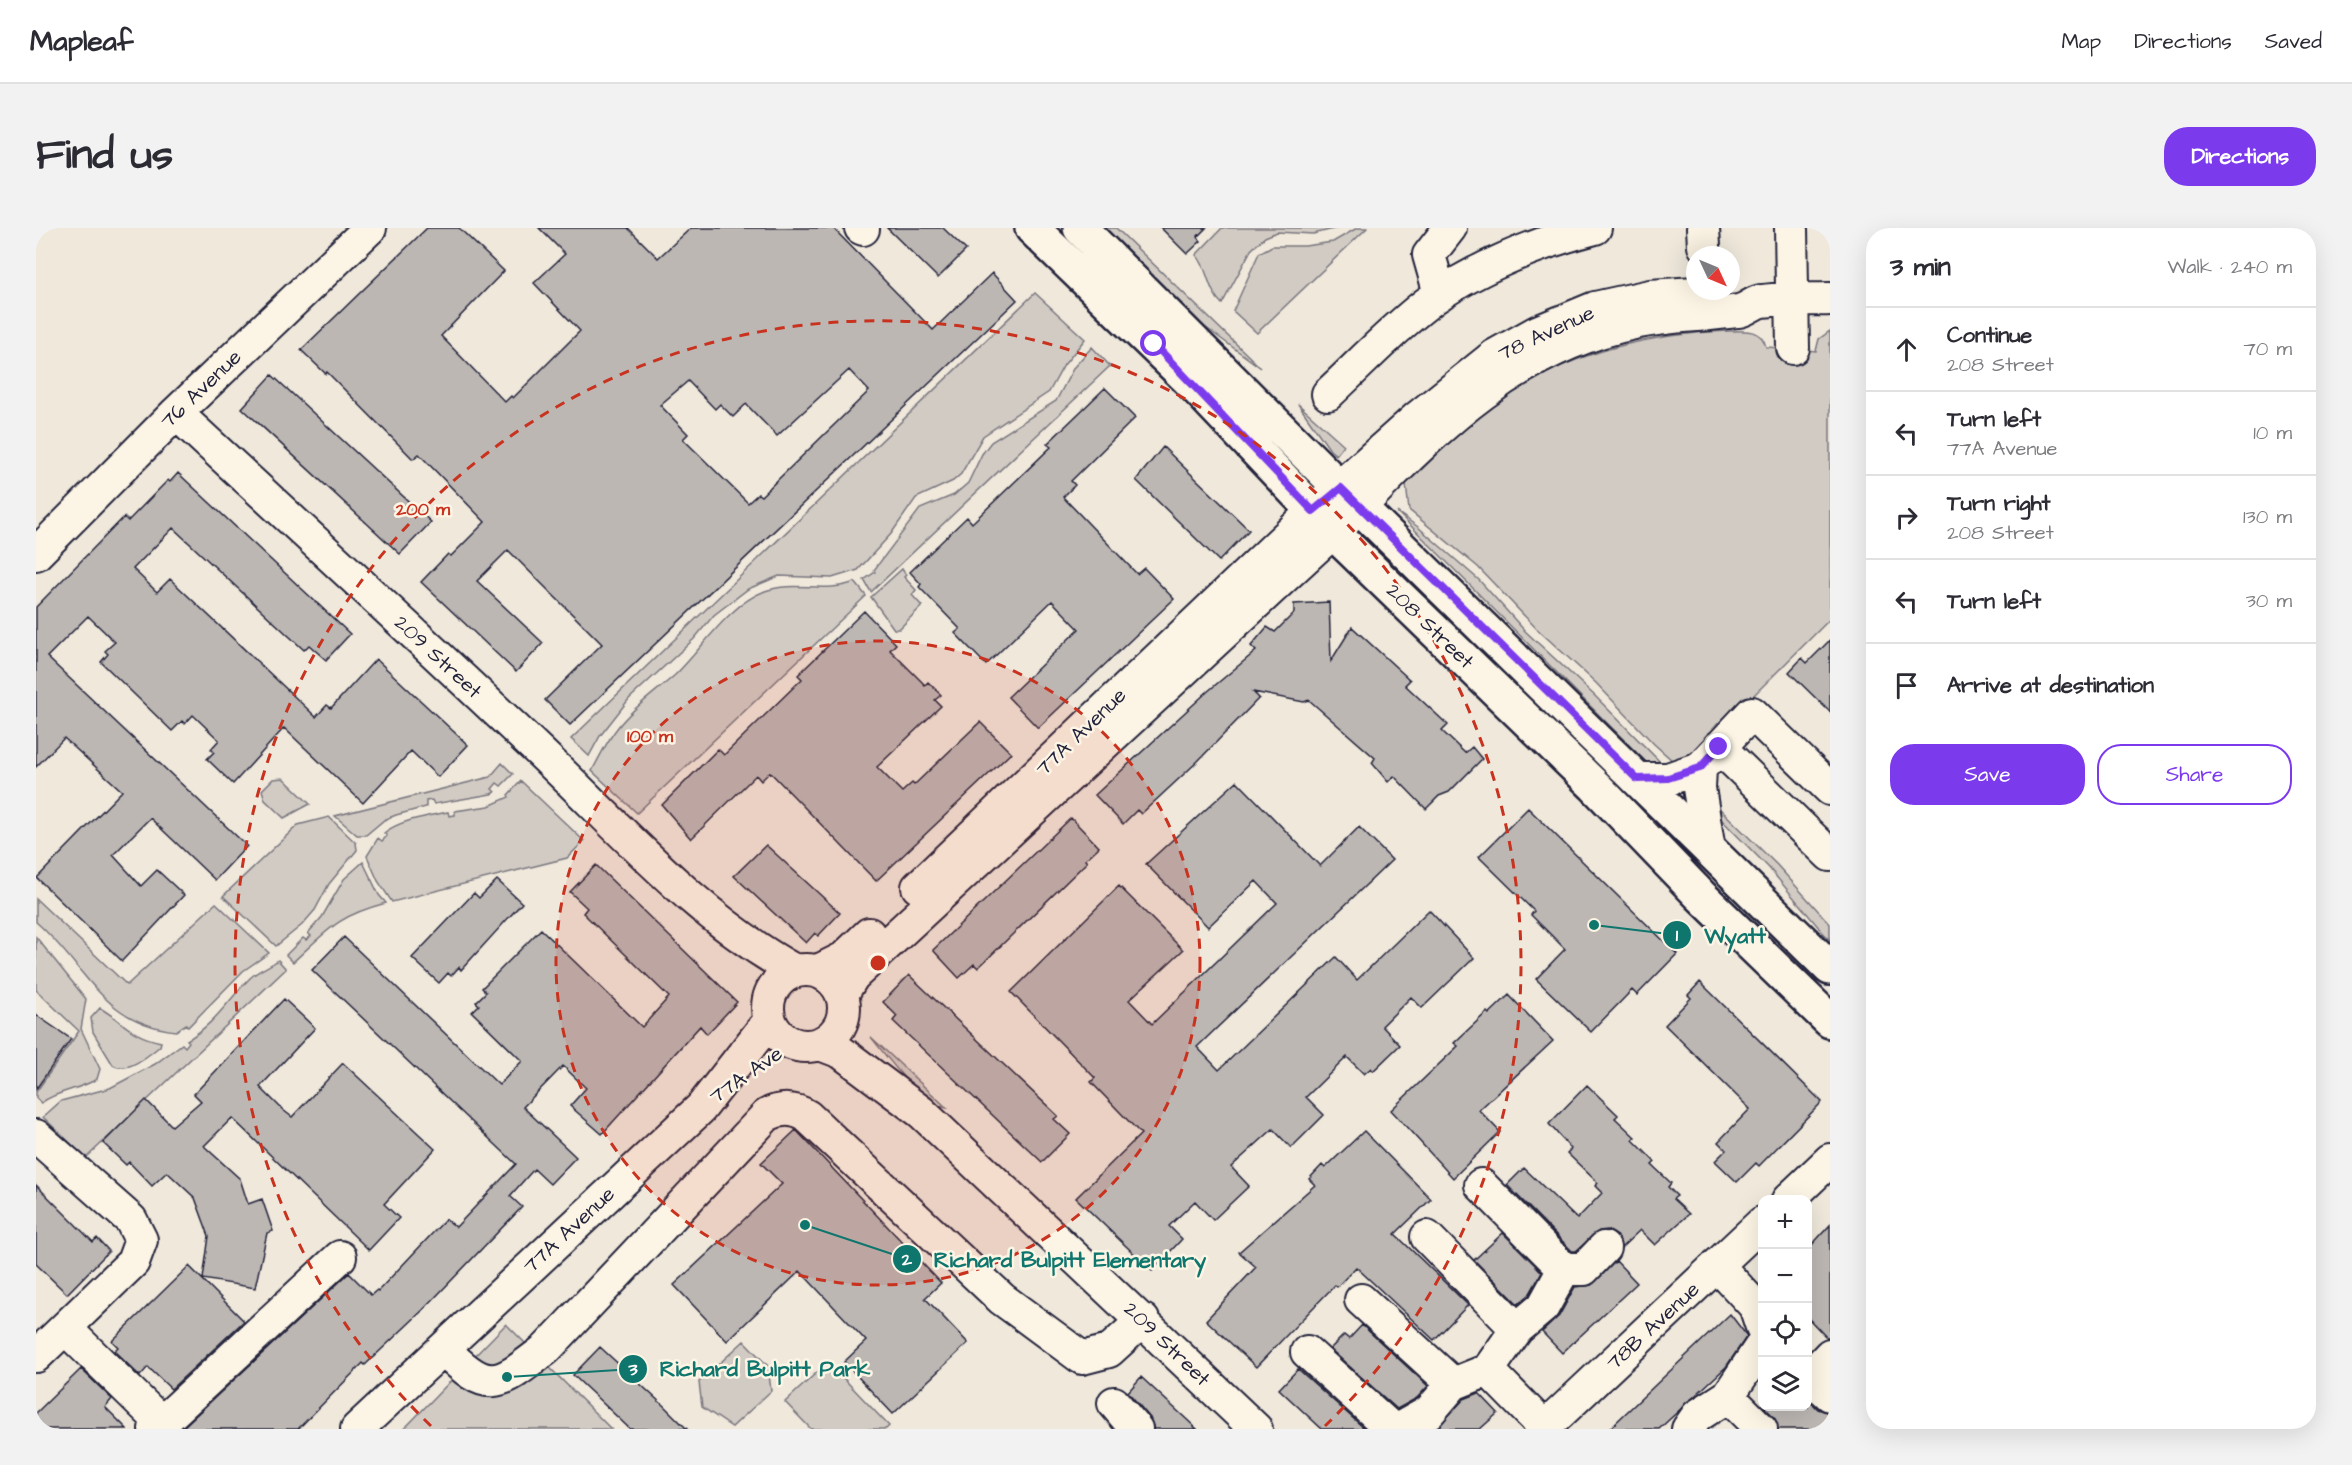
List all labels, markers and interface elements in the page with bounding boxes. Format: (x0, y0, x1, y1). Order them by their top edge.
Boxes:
text: Mapleaf (30, 22, 133, 61)
text: Map (2061, 27, 2101, 56)
text: Directions (2134, 27, 2232, 56)
text: Saved (2265, 27, 2322, 56)
text: Find us (36, 127, 173, 185)
button: Directions (2164, 127, 2316, 186)
north arrow (1686, 246, 1740, 300)
text: 3 min (1890, 249, 1951, 285)
text: Walk · 240 m (2168, 253, 2292, 281)
street label: 78 Avenue (1493, 298, 1599, 368)
text: Continue (1947, 320, 2032, 351)
route start (1140, 330, 1166, 356)
icon: ahead (1890, 333, 1923, 366)
text: 70 m (2244, 335, 2292, 363)
street label: 76 Avenue (154, 343, 248, 435)
text: 208 Street (1947, 351, 2054, 379)
text: Turn left (1947, 404, 2041, 435)
icon: left (1890, 417, 1923, 450)
text: 10 m (2253, 419, 2292, 447)
text: 77A Avenue (1947, 435, 2057, 463)
text: Turn right (1947, 488, 2050, 519)
text: 200 m (395, 497, 451, 522)
icon: right (1890, 501, 1923, 534)
text: 130 m (2243, 503, 2292, 531)
text: 208 Street (1947, 519, 2054, 547)
street label: 208 Street (1380, 577, 1481, 676)
icon: left (1890, 585, 1923, 618)
text: Turn left (1947, 586, 2041, 617)
text: 30 m (2246, 587, 2292, 615)
street label: 209 Street (388, 609, 489, 706)
icon: arrive (1890, 669, 1923, 702)
text: Arrive at destination (1947, 670, 2154, 701)
street label: 77A Avenue (1029, 681, 1133, 783)
text: 100 m (627, 724, 674, 749)
route end (1705, 733, 1731, 759)
button: Save (1890, 744, 2085, 805)
button: Share (2097, 744, 2292, 805)
callout: Wyatt (1662, 915, 1778, 955)
text: Wyatt (1703, 921, 1767, 954)
text: 1 (1676, 923, 1679, 948)
centre of rings (868, 953, 888, 973)
street label: 77A Ave (704, 1039, 788, 1111)
street label: 77A Avenue (517, 1180, 621, 1280)
map controls (1758, 1195, 1812, 1411)
button: + (1758, 1195, 1812, 1249)
callout: Richard Bulpitt Elementary (892, 1239, 1219, 1279)
text: Richard Bulpitt Elementary (934, 1245, 1207, 1278)
text: 2 (901, 1247, 913, 1272)
button: − (1758, 1249, 1812, 1303)
street label: 78B Avenue (1600, 1275, 1706, 1377)
street label: 209 Street (1117, 1295, 1217, 1393)
button: locate (1758, 1303, 1812, 1357)
callout: Richard Bulpitt Park (618, 1349, 882, 1389)
text: Richard Bulpitt Park (660, 1354, 871, 1385)
text: 3 (627, 1357, 638, 1382)
button: layers (1758, 1357, 1812, 1411)

